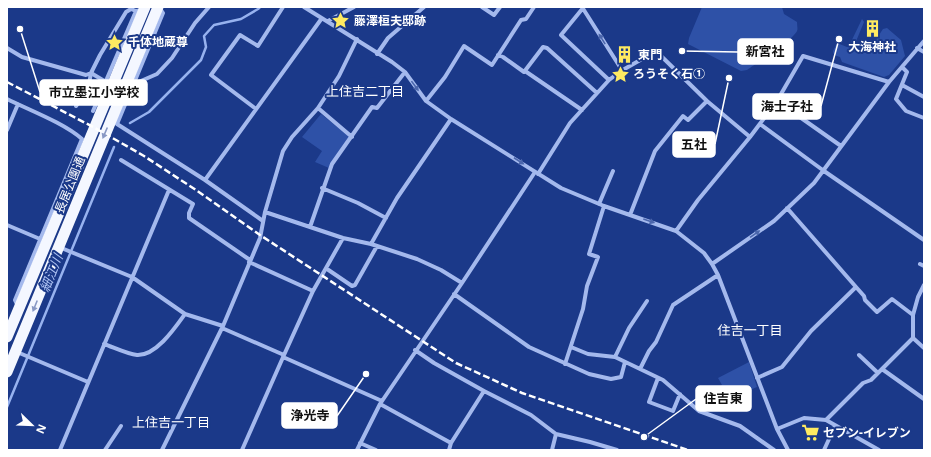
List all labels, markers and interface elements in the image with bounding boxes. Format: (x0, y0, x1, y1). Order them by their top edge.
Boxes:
place icon: 藤澤桓夫邸跡 (331, 11, 351, 31)
place label: 藤澤桓夫邸跡 (354, 12, 426, 29)
building icon: 大海神社 (862, 18, 882, 38)
place icon: 千体地蔵尊 (105, 32, 125, 52)
place label: 千体地蔵尊 (128, 33, 188, 50)
one-way arrow (598, 34, 606, 44)
place label: 大海神社 (848, 38, 896, 55)
callout: 新宮社 (738, 39, 793, 64)
text: 新宮社 (745, 42, 785, 60)
building icon: 東門 (615, 45, 635, 65)
place label: 東門 (638, 46, 662, 63)
place icon: ろうそく石① (610, 64, 630, 84)
place label: ろうそく石① (633, 65, 705, 82)
callout: 市立墨江小学校 (40, 80, 147, 105)
one-way arrow (411, 80, 419, 91)
district label: 上住吉二丁目 (326, 82, 404, 100)
text: 市立墨江小学校 (48, 83, 140, 101)
callout: 海士子社 (753, 94, 821, 119)
text: 海士子社 (761, 97, 813, 115)
one-way arrow (102, 128, 108, 139)
callout: 五社 (673, 132, 715, 157)
text: 五社 (681, 135, 707, 153)
street label: 長居公園通 (50, 154, 89, 216)
one-way arrow (513, 158, 525, 165)
one-way arrow (644, 219, 656, 225)
one-way arrow (750, 230, 760, 238)
water label: 細江川 (35, 250, 67, 294)
one-way arrow (31, 300, 37, 312)
district label: 住吉一丁目 (717, 321, 783, 339)
callout: 住吉東 (696, 386, 751, 411)
text: 住吉東 (703, 389, 743, 407)
callout: 浄光寺 (282, 403, 337, 428)
north arrow (12, 405, 52, 445)
text: 浄光寺 (290, 406, 330, 424)
district label: 上住吉一丁目 (132, 413, 210, 431)
text: N (33, 422, 50, 436)
supermarket icon: セブン-イレブン (800, 423, 820, 443)
place label: セブン-イレブン (823, 424, 911, 441)

